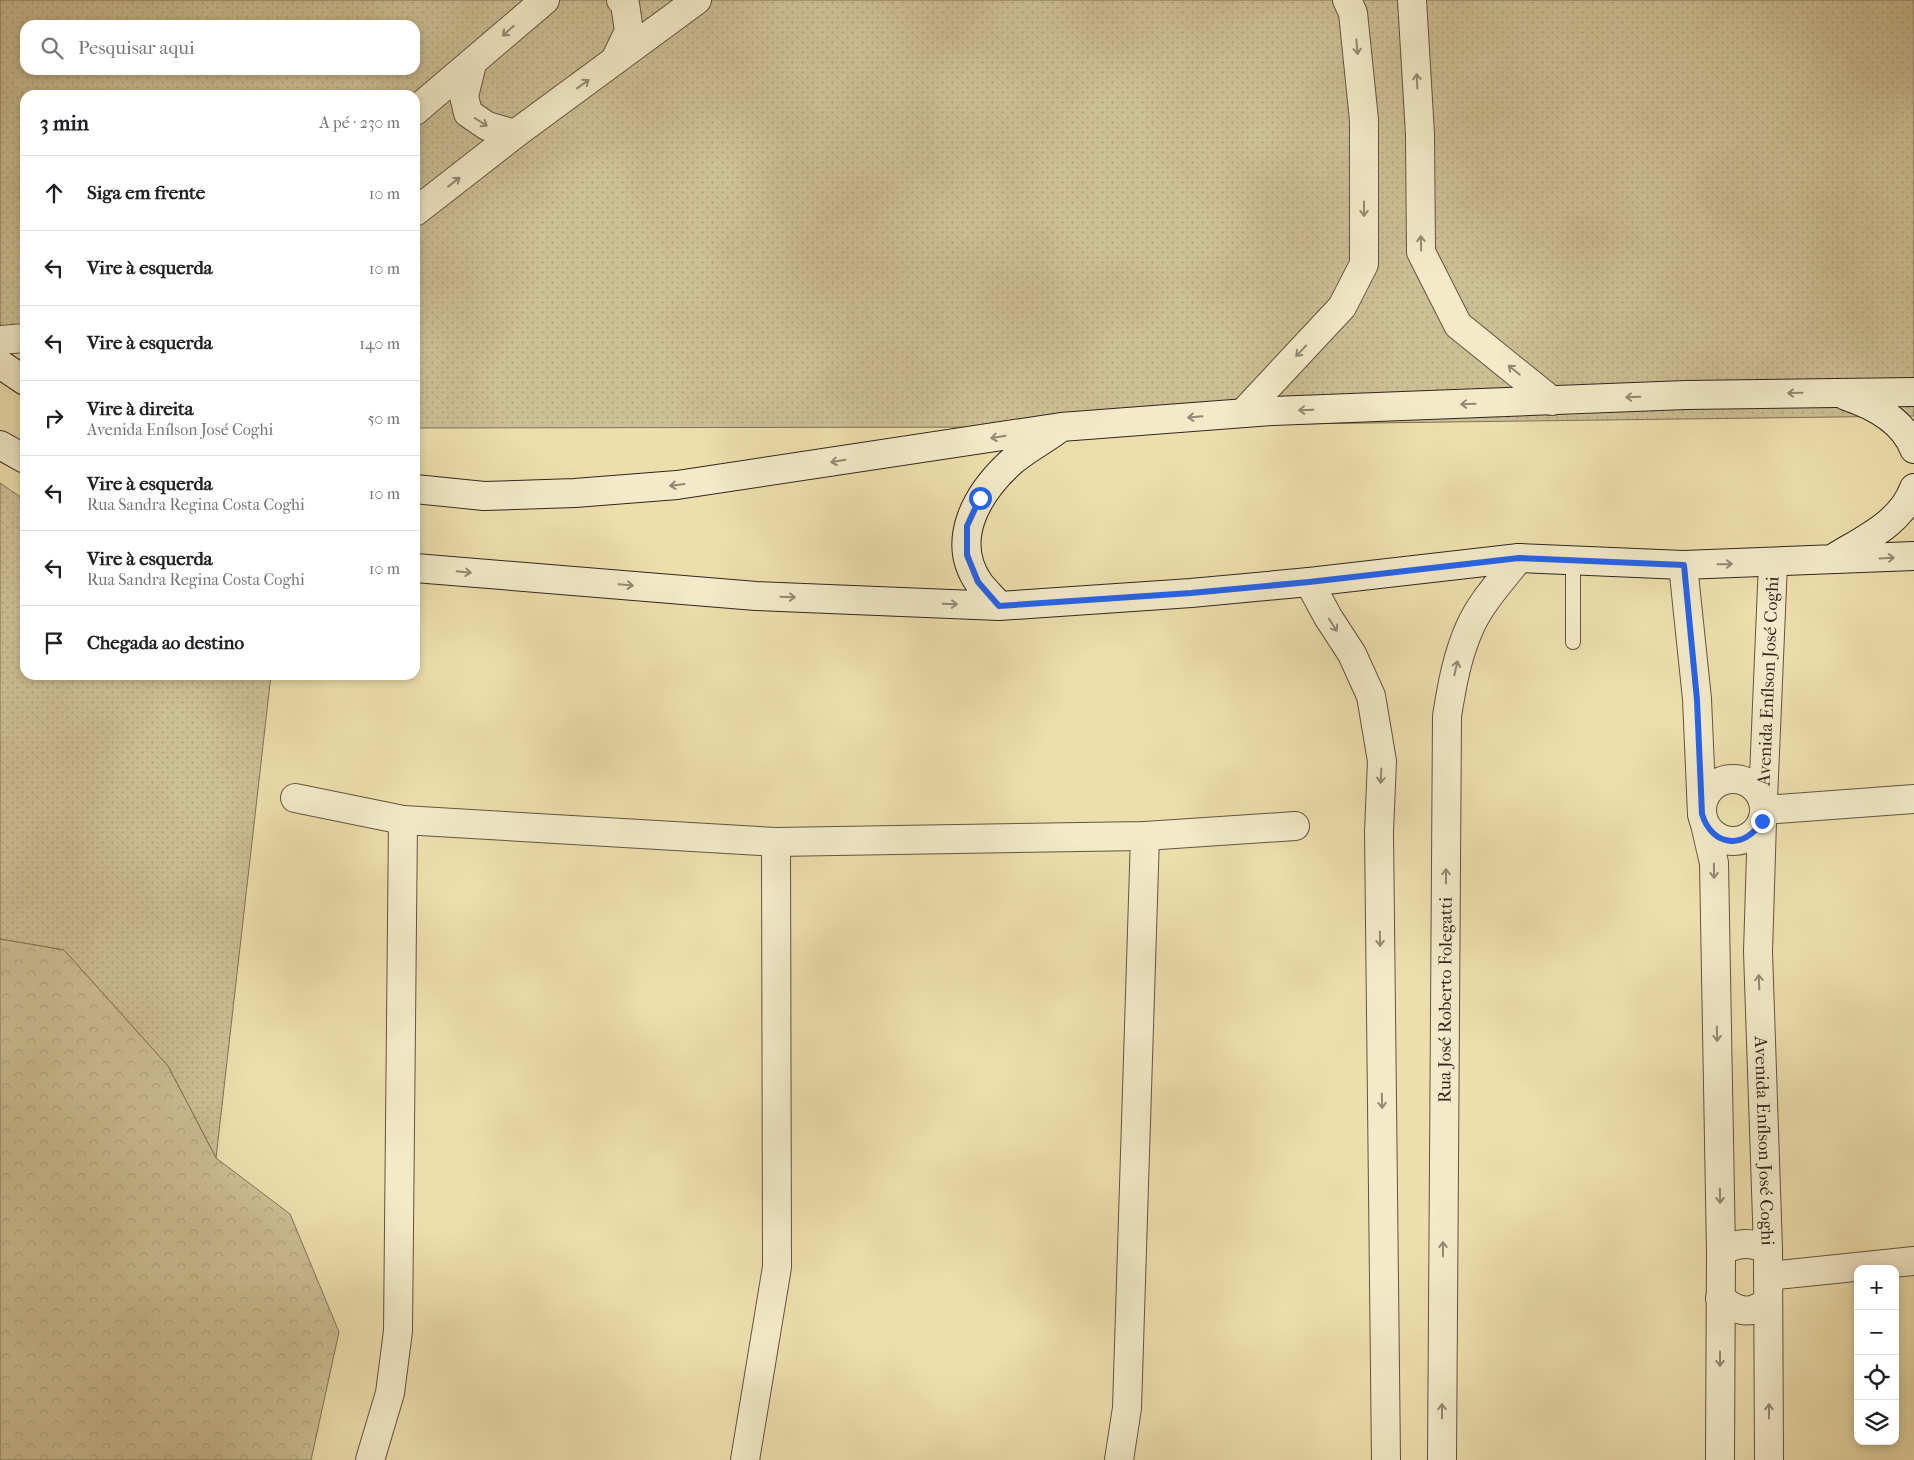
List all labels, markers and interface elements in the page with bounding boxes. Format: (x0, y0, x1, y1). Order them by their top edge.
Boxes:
search box (20, 20, 420, 75)
one-way arrow (501, 25, 514, 37)
icon: search (38, 34, 66, 62)
text: Pesquisar aqui (78, 37, 195, 59)
one-way arrow (1352, 39, 1361, 55)
one-way arrow (1412, 73, 1421, 89)
one-way arrow (576, 79, 590, 89)
text: 3 min (40, 111, 89, 135)
text: A pé · 230 m (319, 113, 400, 132)
one-way arrow (473, 117, 487, 127)
one-way arrow (447, 176, 460, 187)
icon: ahead (40, 179, 68, 207)
text: Siga em frente (87, 182, 205, 204)
text: 10 m (369, 184, 400, 203)
one-way arrow (1359, 201, 1369, 217)
one-way arrow (1417, 235, 1426, 251)
icon: left (40, 254, 68, 282)
text: Vire à esquerda (87, 257, 213, 279)
text: 10 m (369, 259, 400, 278)
icon: left (40, 329, 68, 357)
text: Vire à esquerda (87, 332, 213, 354)
text: 140 m (359, 334, 400, 353)
one-way arrow (1295, 345, 1307, 357)
one-way arrow (1508, 365, 1521, 376)
one-way arrow (1788, 388, 1804, 398)
one-way arrow (1625, 393, 1641, 402)
text: Vire à direita (87, 398, 194, 420)
one-way arrow (1461, 399, 1477, 408)
icon: right (40, 404, 68, 432)
one-way arrow (1298, 405, 1314, 414)
text: 50 m (368, 409, 400, 428)
one-way arrow (1187, 412, 1203, 422)
text: Avenida Enílson José Coghi (87, 420, 273, 439)
one-way arrow (991, 432, 1007, 442)
one-way arrow (830, 456, 846, 466)
text: Vire à esquerda (87, 473, 213, 495)
icon: left (40, 479, 68, 507)
one-way arrow (669, 480, 685, 490)
text: 10 m (369, 484, 400, 503)
route start (969, 487, 992, 510)
text: Rua Sandra Regina Costa Coghi (87, 495, 305, 514)
text: Vire à esquerda (87, 548, 213, 570)
one-way arrow (1879, 553, 1895, 562)
icon: left (40, 554, 68, 582)
text: 10 m (369, 559, 400, 578)
one-way arrow (1717, 559, 1733, 568)
one-way arrow (455, 567, 471, 577)
text: Rua Sandra Regina Costa Coghi (87, 570, 305, 589)
street label: Avenida Enílson José Coghi (1754, 575, 1783, 787)
one-way arrow (617, 580, 633, 589)
one-way arrow (779, 593, 795, 602)
one-way arrow (942, 599, 958, 608)
one-way arrow (1328, 617, 1338, 631)
icon: arrive (40, 629, 68, 657)
text: Chegada ao destino (87, 632, 244, 654)
one-way arrow (1452, 660, 1461, 676)
one-way arrow (1377, 768, 1386, 784)
route end (1751, 810, 1774, 833)
one-way arrow (1709, 863, 1719, 879)
one-way arrow (1441, 869, 1451, 885)
street label: Rua José Roberto Folegatti (1434, 896, 1457, 1103)
one-way arrow (1375, 930, 1385, 947)
one-way arrow (1754, 975, 1763, 991)
one-way arrow (1712, 1026, 1722, 1042)
street label: Avenida Enílson José Coghi (1750, 1035, 1778, 1247)
one-way arrow (1377, 1093, 1387, 1109)
one-way arrow (1715, 1188, 1725, 1204)
one-way arrow (1438, 1241, 1448, 1258)
map controls (1854, 1265, 1899, 1445)
button: + (1854, 1265, 1899, 1310)
button: − (1854, 1310, 1899, 1355)
one-way arrow (1715, 1350, 1725, 1367)
button: locate (1854, 1355, 1899, 1400)
button: layers (1854, 1400, 1899, 1445)
one-way arrow (1437, 1404, 1447, 1420)
one-way arrow (1764, 1404, 1774, 1420)

